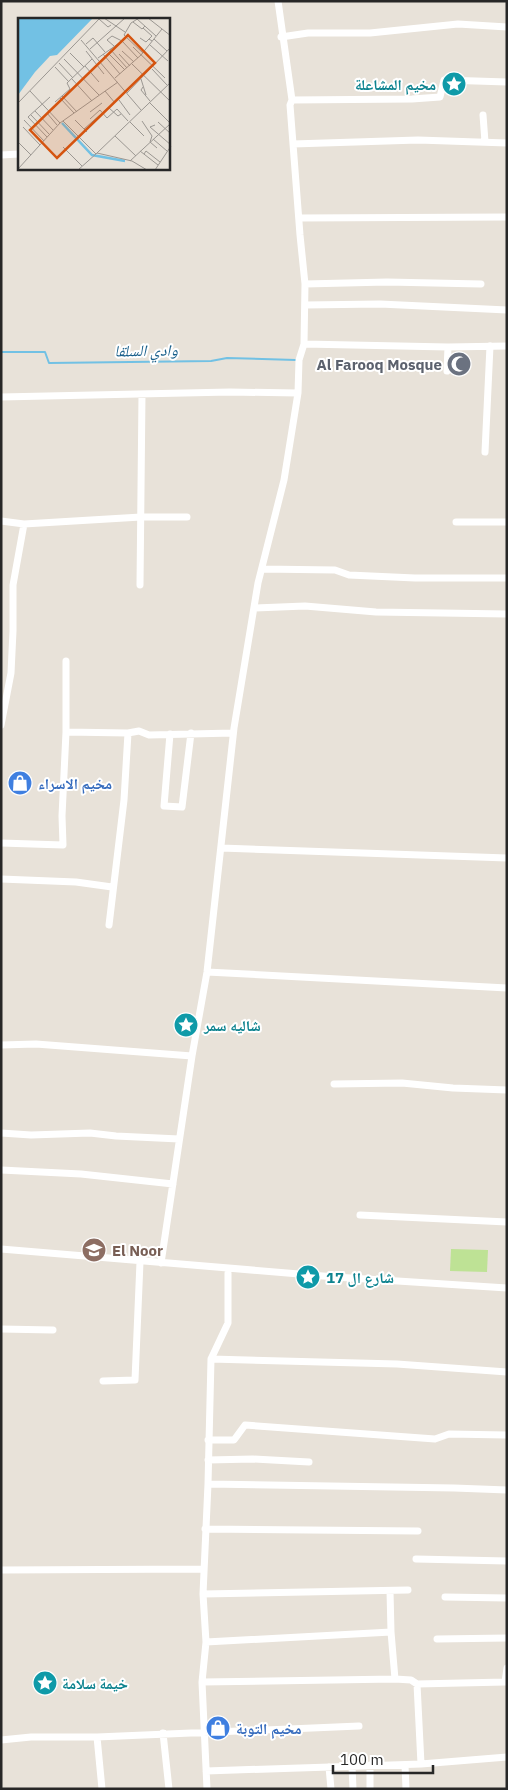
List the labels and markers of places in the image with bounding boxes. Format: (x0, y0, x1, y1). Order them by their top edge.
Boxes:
place icon: مخيم المشاعلة (441, 71, 467, 97)
place label: مخيم المشاعلة (355, 75, 436, 95)
mosque icon: Al Farooq Mosque (446, 351, 472, 377)
place label: Al Farooq Mosque (317, 355, 442, 374)
shop icon: مخيم الاسراء (7, 770, 33, 796)
place label: مخيم الاسراء (38, 774, 112, 794)
place icon: شاليه سمر (173, 1012, 199, 1038)
place label: شاليه سمر (203, 1016, 261, 1035)
school or university icon: El Noor (81, 1237, 107, 1263)
place label: El Noor (112, 1241, 163, 1260)
place icon: شارع ال 17 (295, 1264, 321, 1290)
place label: شارع ال 17 (326, 1268, 394, 1288)
place icon: خيمة سلامة (32, 1670, 58, 1696)
place label: خيمة سلامة (62, 1674, 128, 1693)
shop icon: مخيم التوبة (205, 1715, 231, 1741)
place label: مخيم التوبة (236, 1719, 302, 1739)

